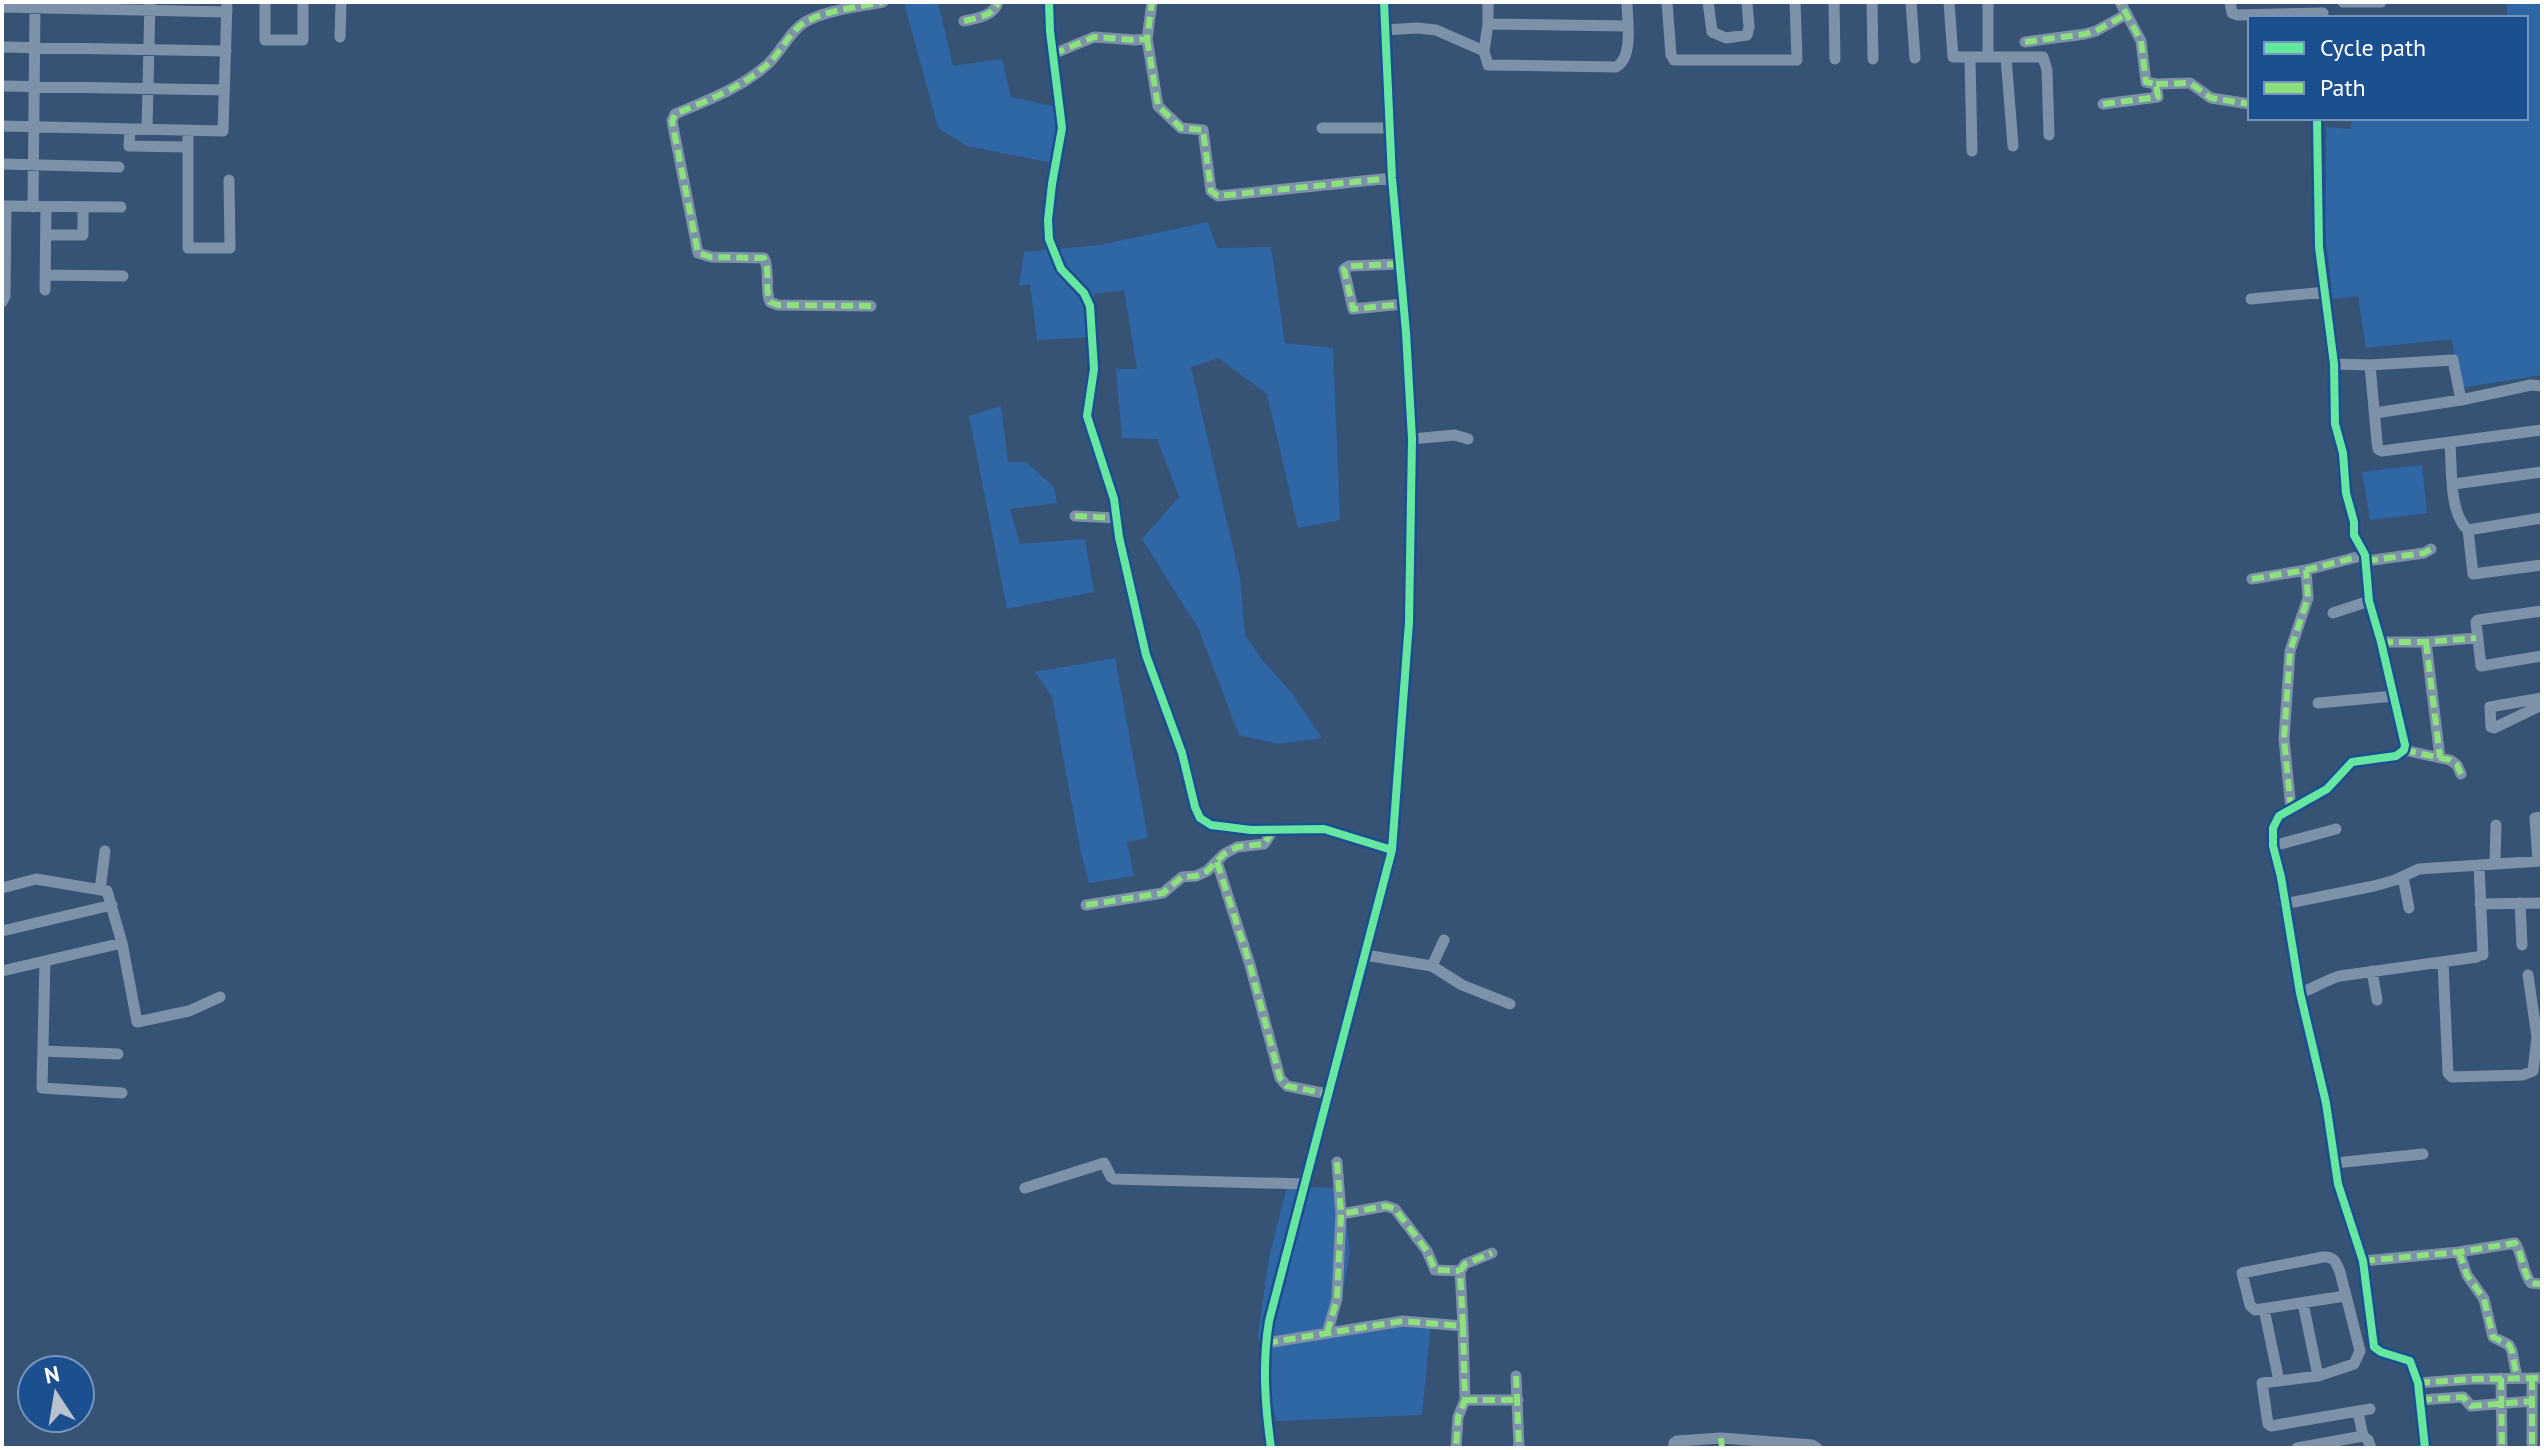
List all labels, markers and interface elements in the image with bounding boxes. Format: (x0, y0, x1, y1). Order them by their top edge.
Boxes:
legend (2248, 16, 2528, 120)
text: Cycle path (2320, 32, 2426, 63)
text: Path (2320, 72, 2366, 103)
north arrow (16, 1354, 96, 1434)
text: N (42, 1359, 62, 1390)

